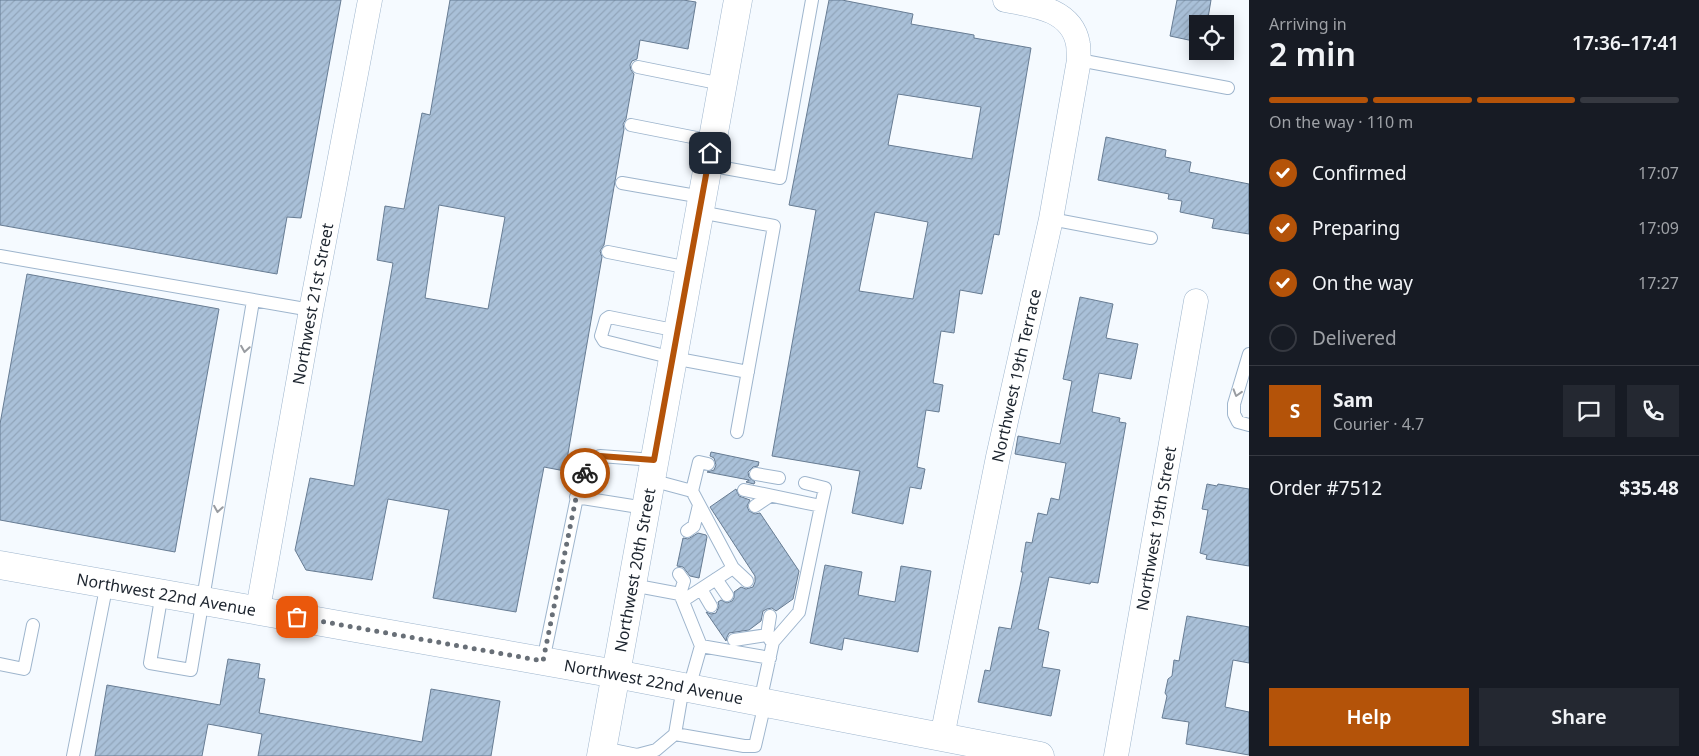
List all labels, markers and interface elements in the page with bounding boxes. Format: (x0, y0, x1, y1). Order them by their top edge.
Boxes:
text: Arriving in (1269, 13, 1347, 35)
map controls (1189, 15, 1234, 60)
button: locate (1189, 15, 1234, 60)
text: 17:36–17:41 (1572, 30, 1679, 56)
text: 2 min (1269, 32, 1356, 75)
text: On the way · 110 m (1269, 111, 1413, 133)
pin (689, 132, 731, 174)
icon: home (696, 139, 724, 167)
icon: check (1269, 159, 1297, 187)
text: Confirmed (1312, 160, 1407, 186)
text: 17:07 (1638, 162, 1679, 184)
icon: check (1269, 214, 1297, 242)
text: Preparing (1312, 215, 1400, 241)
text: 17:09 (1638, 217, 1679, 239)
street label: Northwest 21st Street (287, 221, 338, 386)
icon: check (1269, 269, 1297, 297)
text: On the way (1312, 270, 1413, 296)
text: 17:27 (1638, 272, 1679, 294)
street label: Northwest 19th Terrace (986, 287, 1046, 464)
text: Delivered (1312, 325, 1397, 351)
one-way arrow (240, 345, 251, 353)
button: chat (1563, 385, 1615, 437)
button: phone (1627, 385, 1679, 437)
text: Sam (1333, 387, 1373, 413)
one-way arrow (1232, 389, 1242, 397)
text: S (1290, 398, 1300, 424)
text: Courier · 4.7 (1333, 413, 1424, 435)
street label: Northwest 19th Street (1131, 445, 1181, 612)
courier (560, 448, 610, 498)
icon: bike (571, 459, 599, 487)
text: Order #7512 (1269, 475, 1382, 501)
text: $35.48 (1619, 475, 1679, 501)
street label: Northwest 20th Street (609, 486, 660, 654)
one-way arrow (214, 505, 224, 514)
street label: Northwest 22nd Avenue (75, 568, 258, 621)
pin (276, 596, 318, 638)
icon: bag (283, 603, 311, 631)
street label: Northwest 22nd Avenue (562, 654, 745, 709)
button: Help (1269, 688, 1469, 746)
button: Share (1479, 688, 1679, 746)

